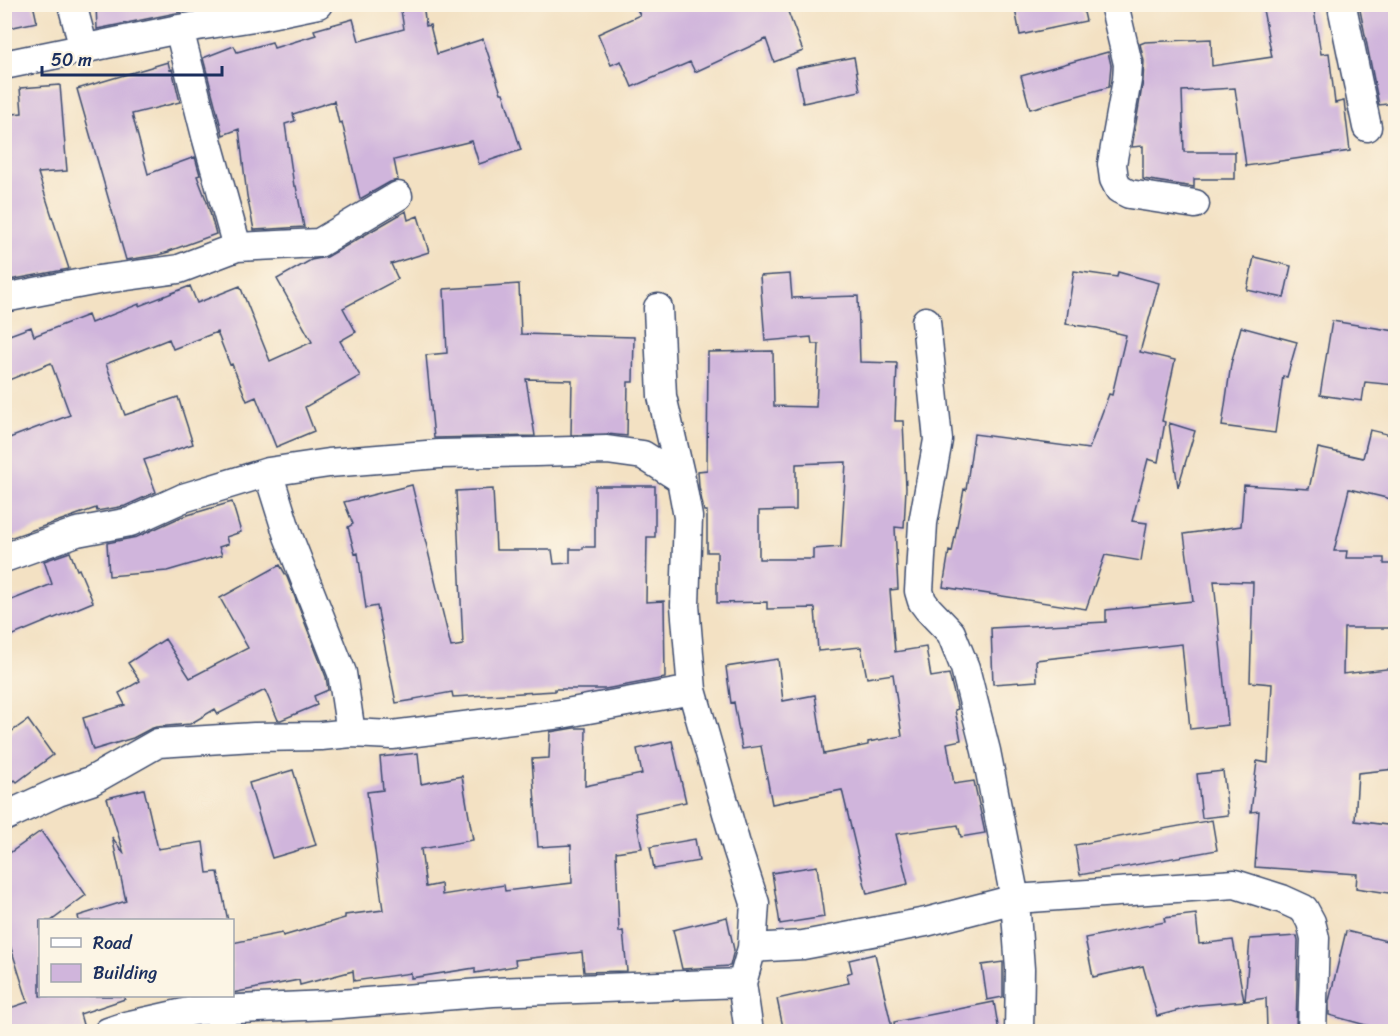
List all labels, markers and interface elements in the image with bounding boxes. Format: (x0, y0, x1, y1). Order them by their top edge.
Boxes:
scale bar (42, 39, 222, 77)
text: 50 m (51, 44, 92, 76)
legend (39, 919, 234, 997)
text: Road (93, 927, 133, 959)
text: Building (93, 957, 157, 989)

